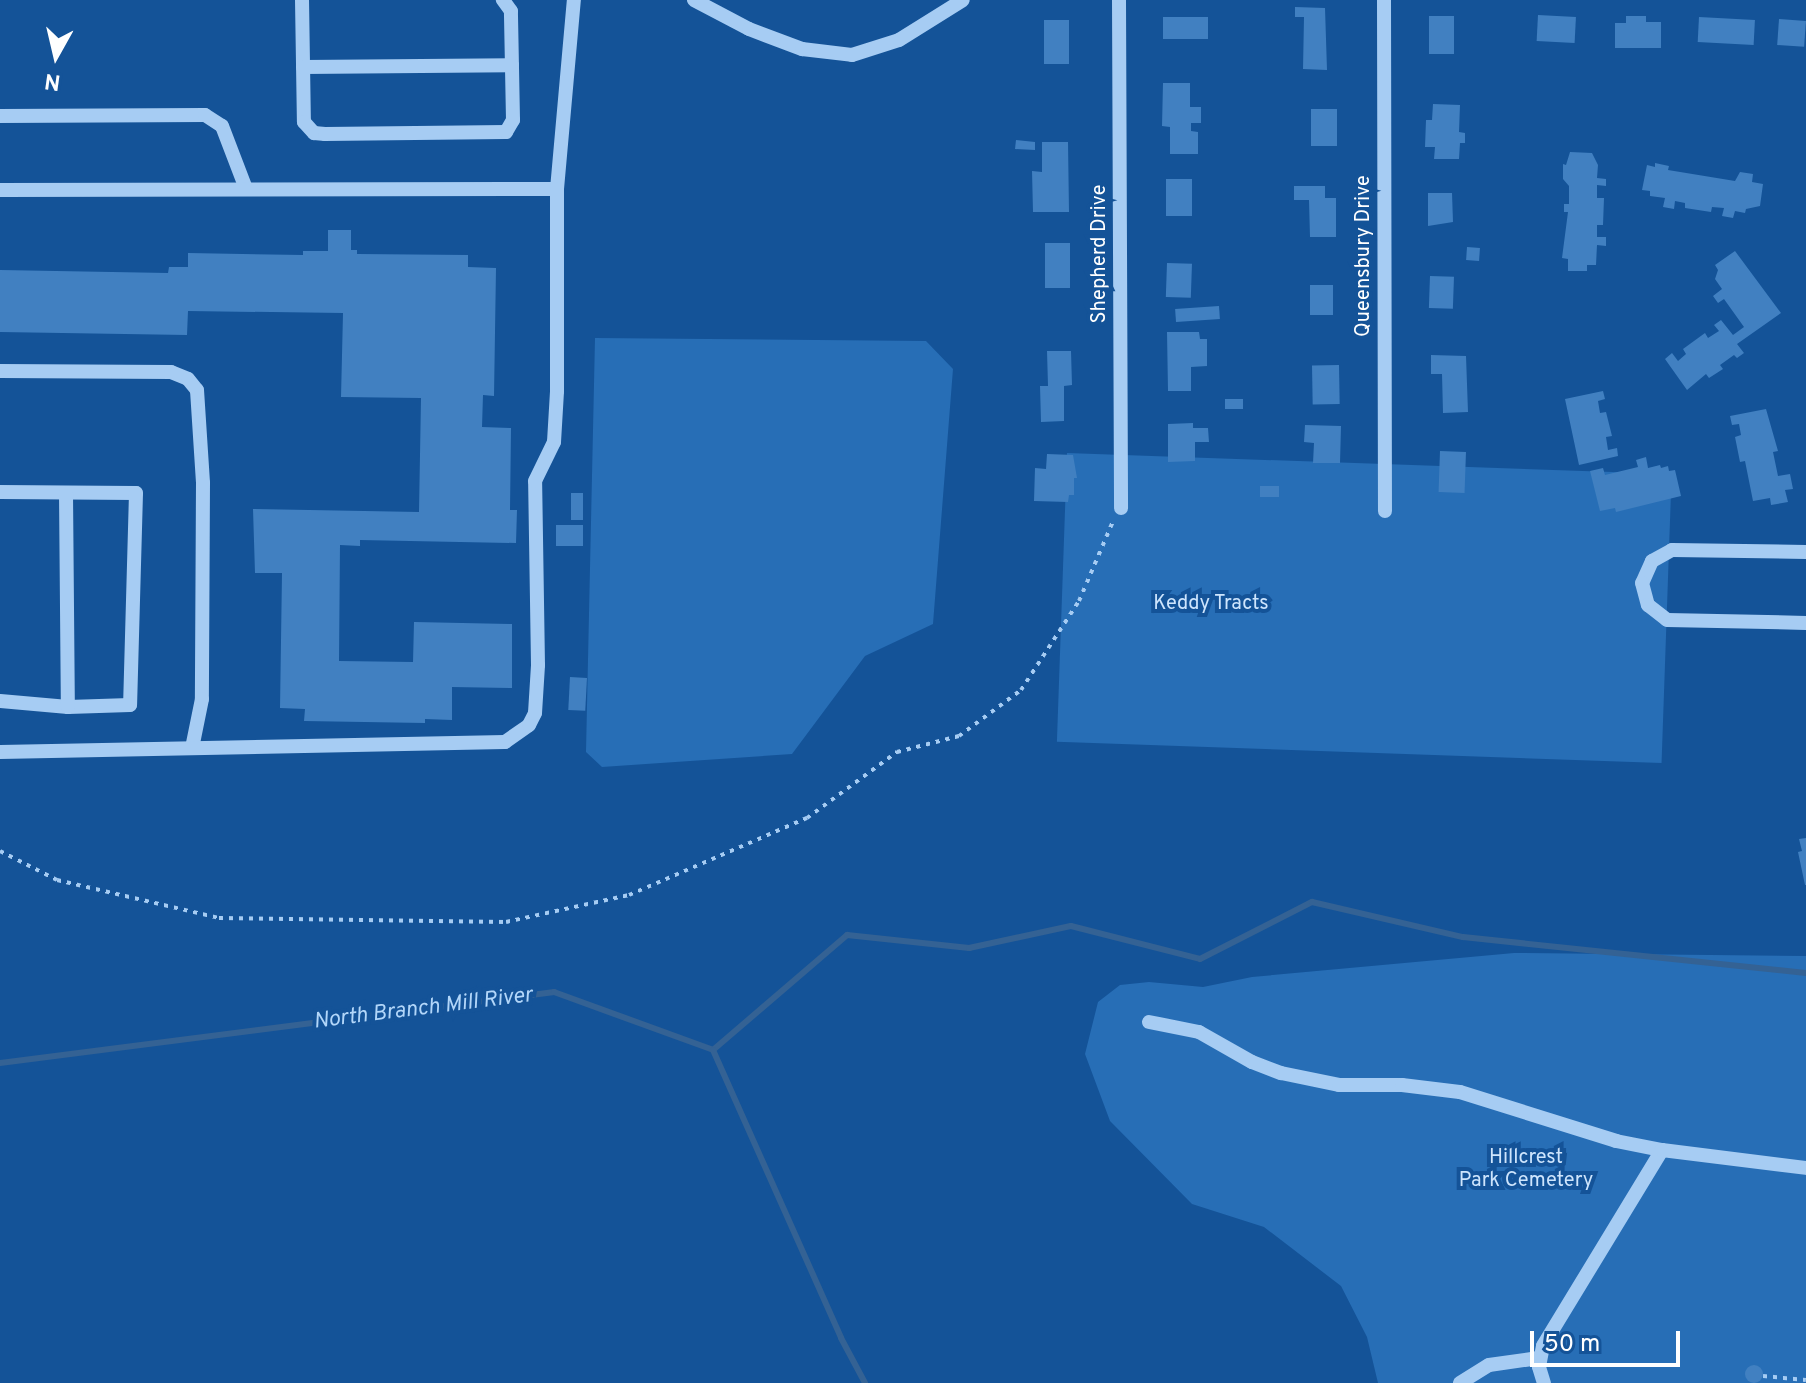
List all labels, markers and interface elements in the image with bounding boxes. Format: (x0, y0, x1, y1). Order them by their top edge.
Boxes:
north arrow (16, 16, 96, 96)
text: N (43, 66, 62, 95)
street label: Queensbury Drive (1352, 175, 1376, 337)
street label: Shepherd Drive (1088, 185, 1112, 323)
park label: Keddy Tracts (1153, 592, 1269, 616)
water label: North Branch Mill River (312, 982, 534, 1036)
park label: Hillcrest Park Cemetery (1459, 1146, 1593, 1193)
scale bar (1534, 1315, 1684, 1365)
text: 50 m (1544, 1330, 1600, 1360)

